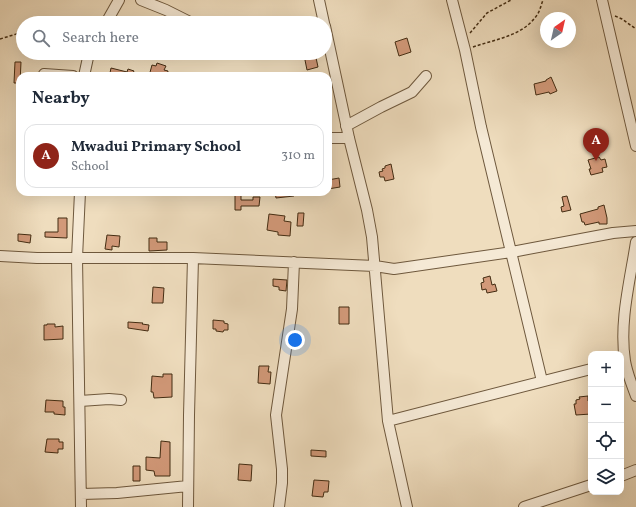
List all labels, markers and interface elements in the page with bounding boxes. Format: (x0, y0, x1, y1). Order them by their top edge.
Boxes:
north arrow (540, 12, 576, 48)
search box (16, 16, 332, 60)
icon: search (30, 27, 52, 49)
text: Search here (62, 28, 139, 49)
text: Nearby (32, 87, 90, 110)
pin: A (583, 128, 609, 161)
text: Mwadui Primary School (71, 137, 241, 158)
text: A (41, 147, 51, 165)
text: 310 m (281, 147, 315, 165)
text: School (71, 158, 109, 176)
your location (285, 330, 305, 350)
map controls (588, 351, 624, 495)
button: + (588, 351, 624, 387)
button: − (588, 387, 624, 423)
button: locate (588, 423, 624, 459)
button: layers (588, 459, 624, 495)

